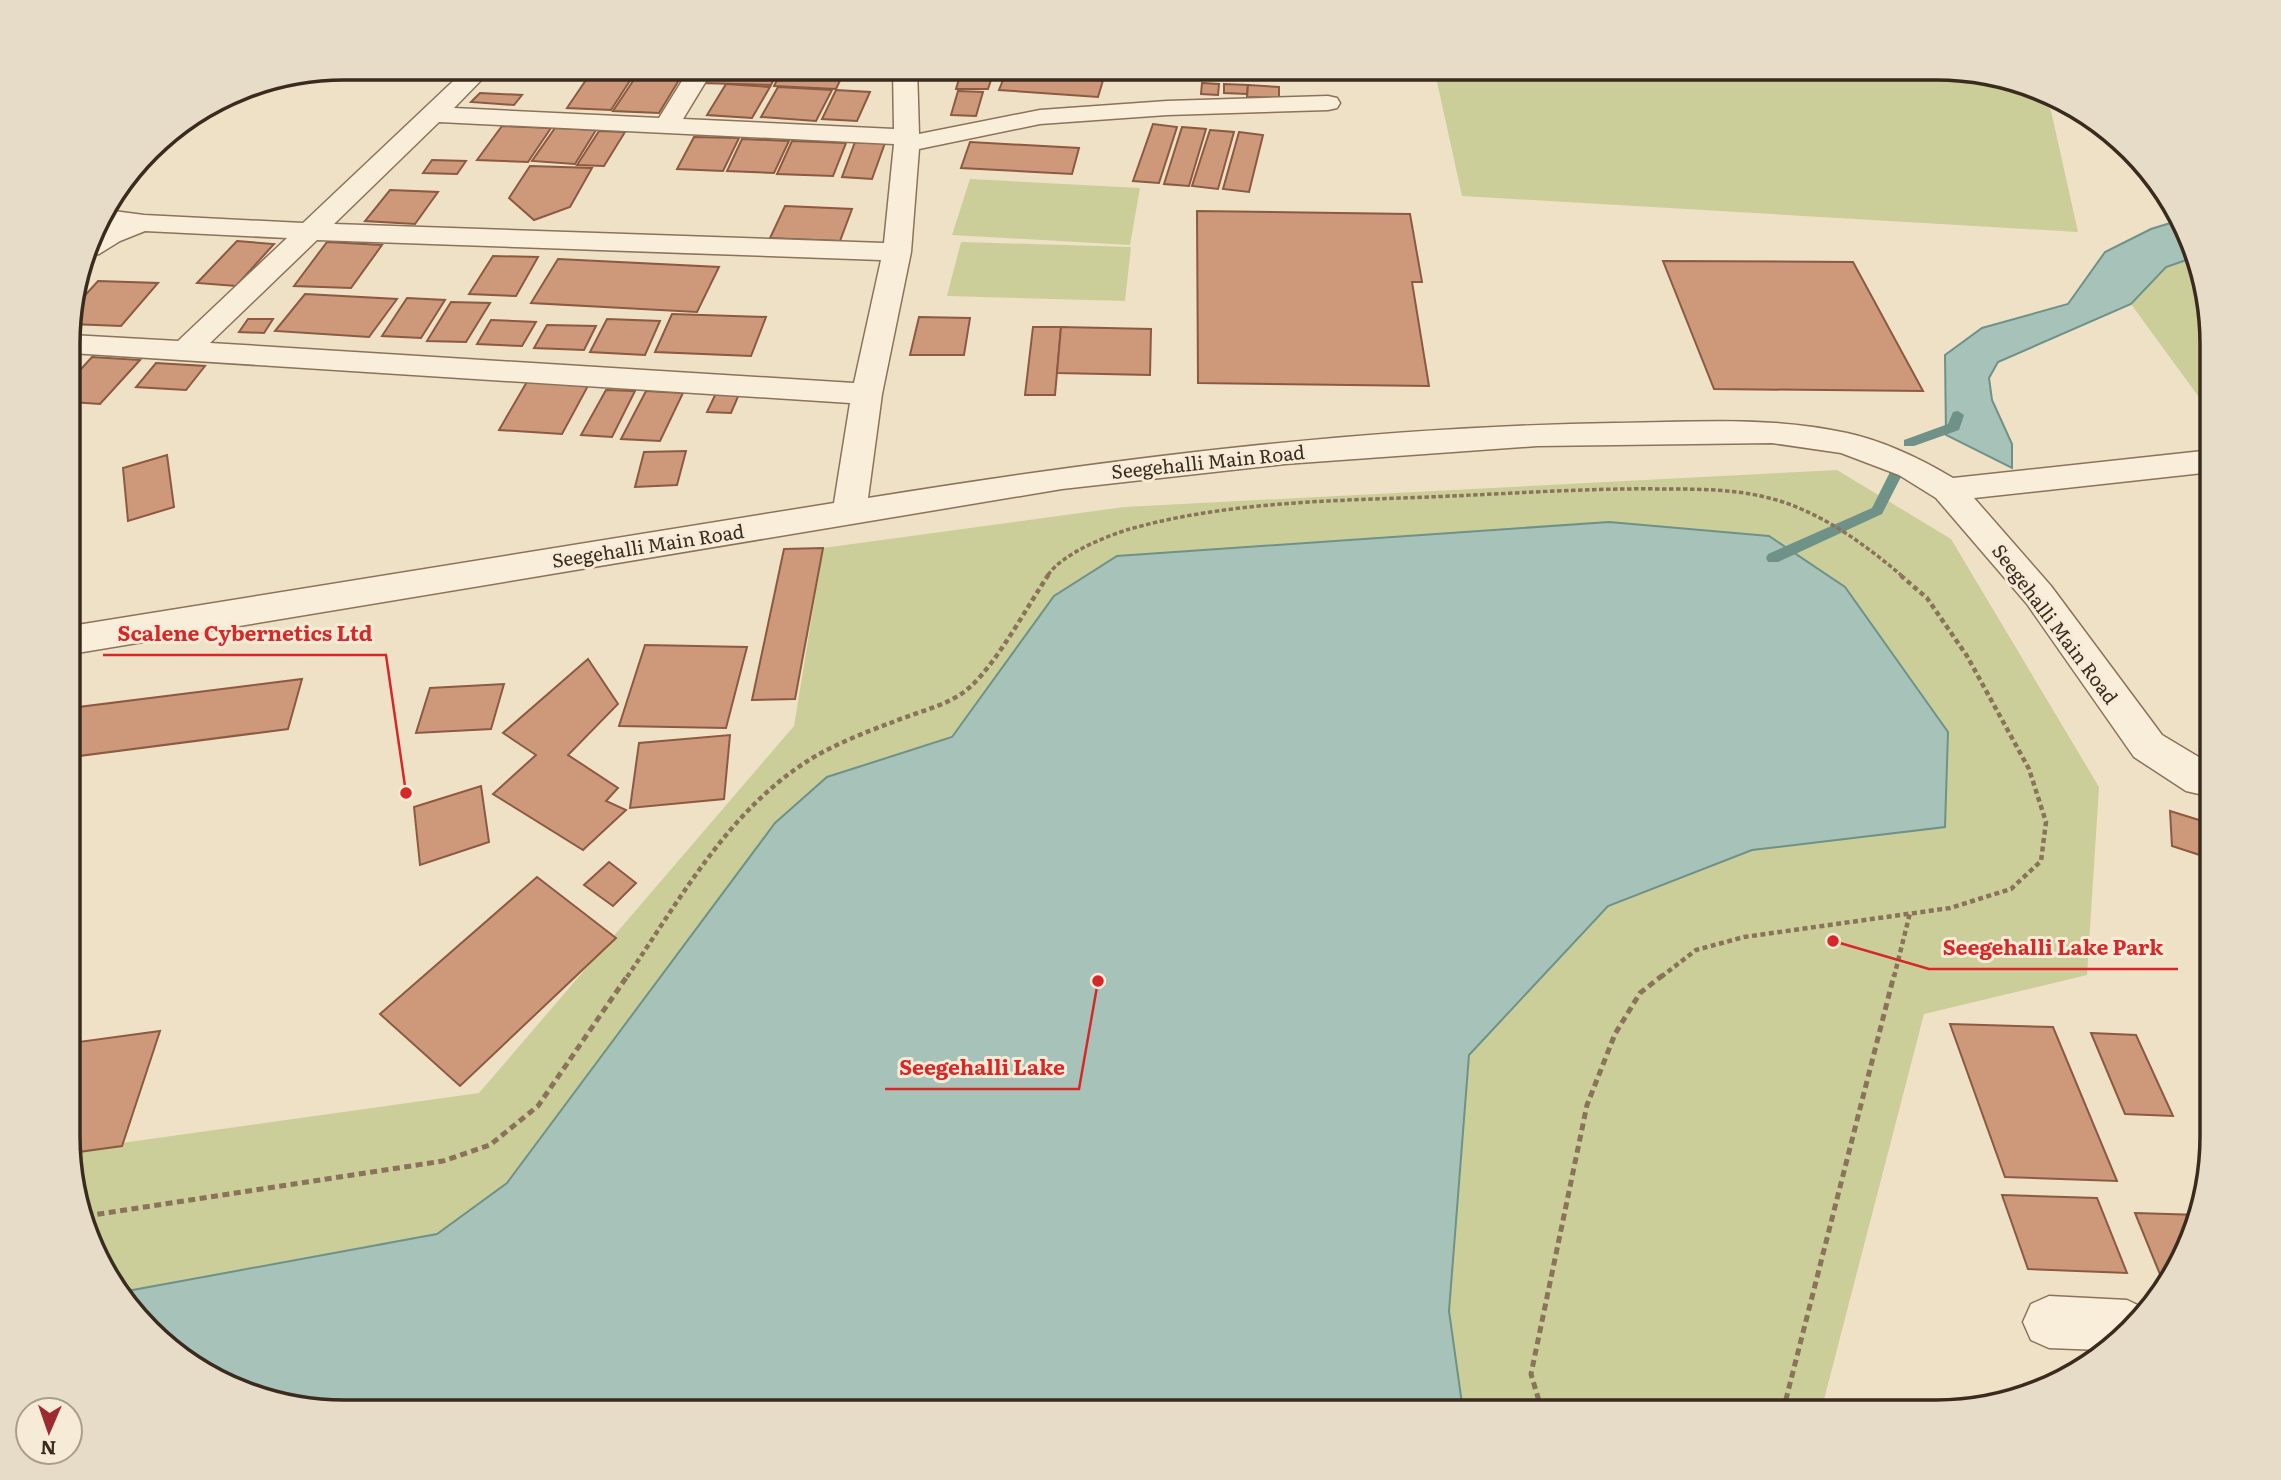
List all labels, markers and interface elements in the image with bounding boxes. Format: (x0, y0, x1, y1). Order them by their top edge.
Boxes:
street label: Seegehalli Main Road (1110, 437, 1306, 485)
street label: Seegehalli Main Road (550, 516, 746, 574)
street label: Seegehalli Main Road (1986, 537, 2126, 710)
callout: Scalene Cybernetics Ltd (103, 613, 386, 655)
text: Scalene Cybernetics Ltd (118, 616, 373, 647)
callout: Seegehalli Lake Park (1929, 927, 2178, 969)
text: Seegehalli Lake Park (1943, 930, 2164, 961)
callout: Seegehalli Lake (885, 1047, 1079, 1089)
text: Seegehalli Lake (899, 1050, 1065, 1081)
north arrow (14, 1396, 84, 1466)
text: N (40, 1435, 57, 1463)

